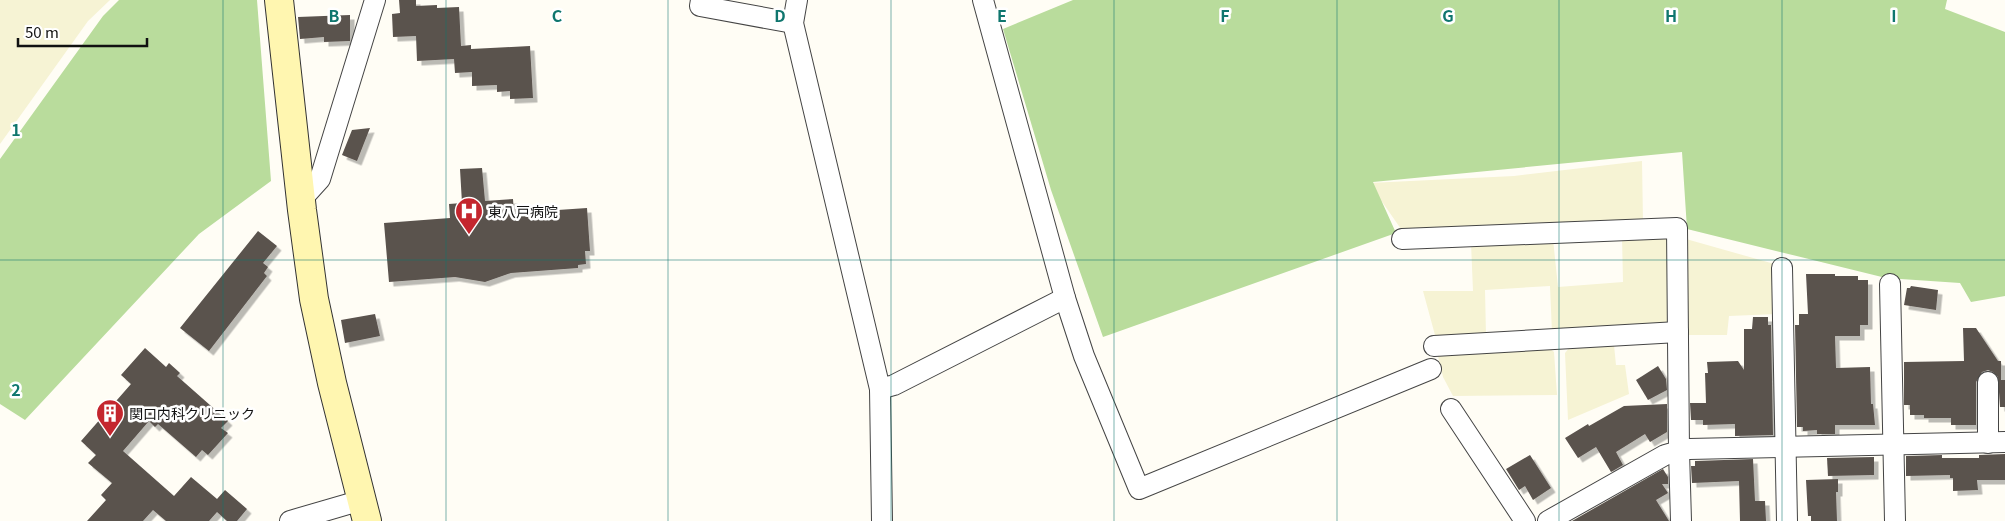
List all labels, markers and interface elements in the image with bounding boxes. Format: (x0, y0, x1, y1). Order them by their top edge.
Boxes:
text: B (329, 3, 340, 27)
text: C (552, 3, 563, 27)
text: D (774, 3, 786, 27)
text: E (997, 3, 1007, 27)
text: F (1220, 3, 1230, 27)
text: G (1442, 3, 1454, 27)
text: H (1665, 3, 1677, 27)
text: I (1891, 3, 1897, 27)
scale bar (18, 15, 146, 47)
text: 50 m (25, 21, 59, 42)
text: 1 (11, 117, 21, 141)
hospital icon: 東八戸病院 (454, 196, 484, 235)
place label: 東八戸病院 (488, 201, 558, 221)
text: 2 (11, 377, 21, 401)
building icon: 関口内科クリニック (95, 398, 125, 437)
place label: 関口内科クリニック (129, 403, 255, 423)

